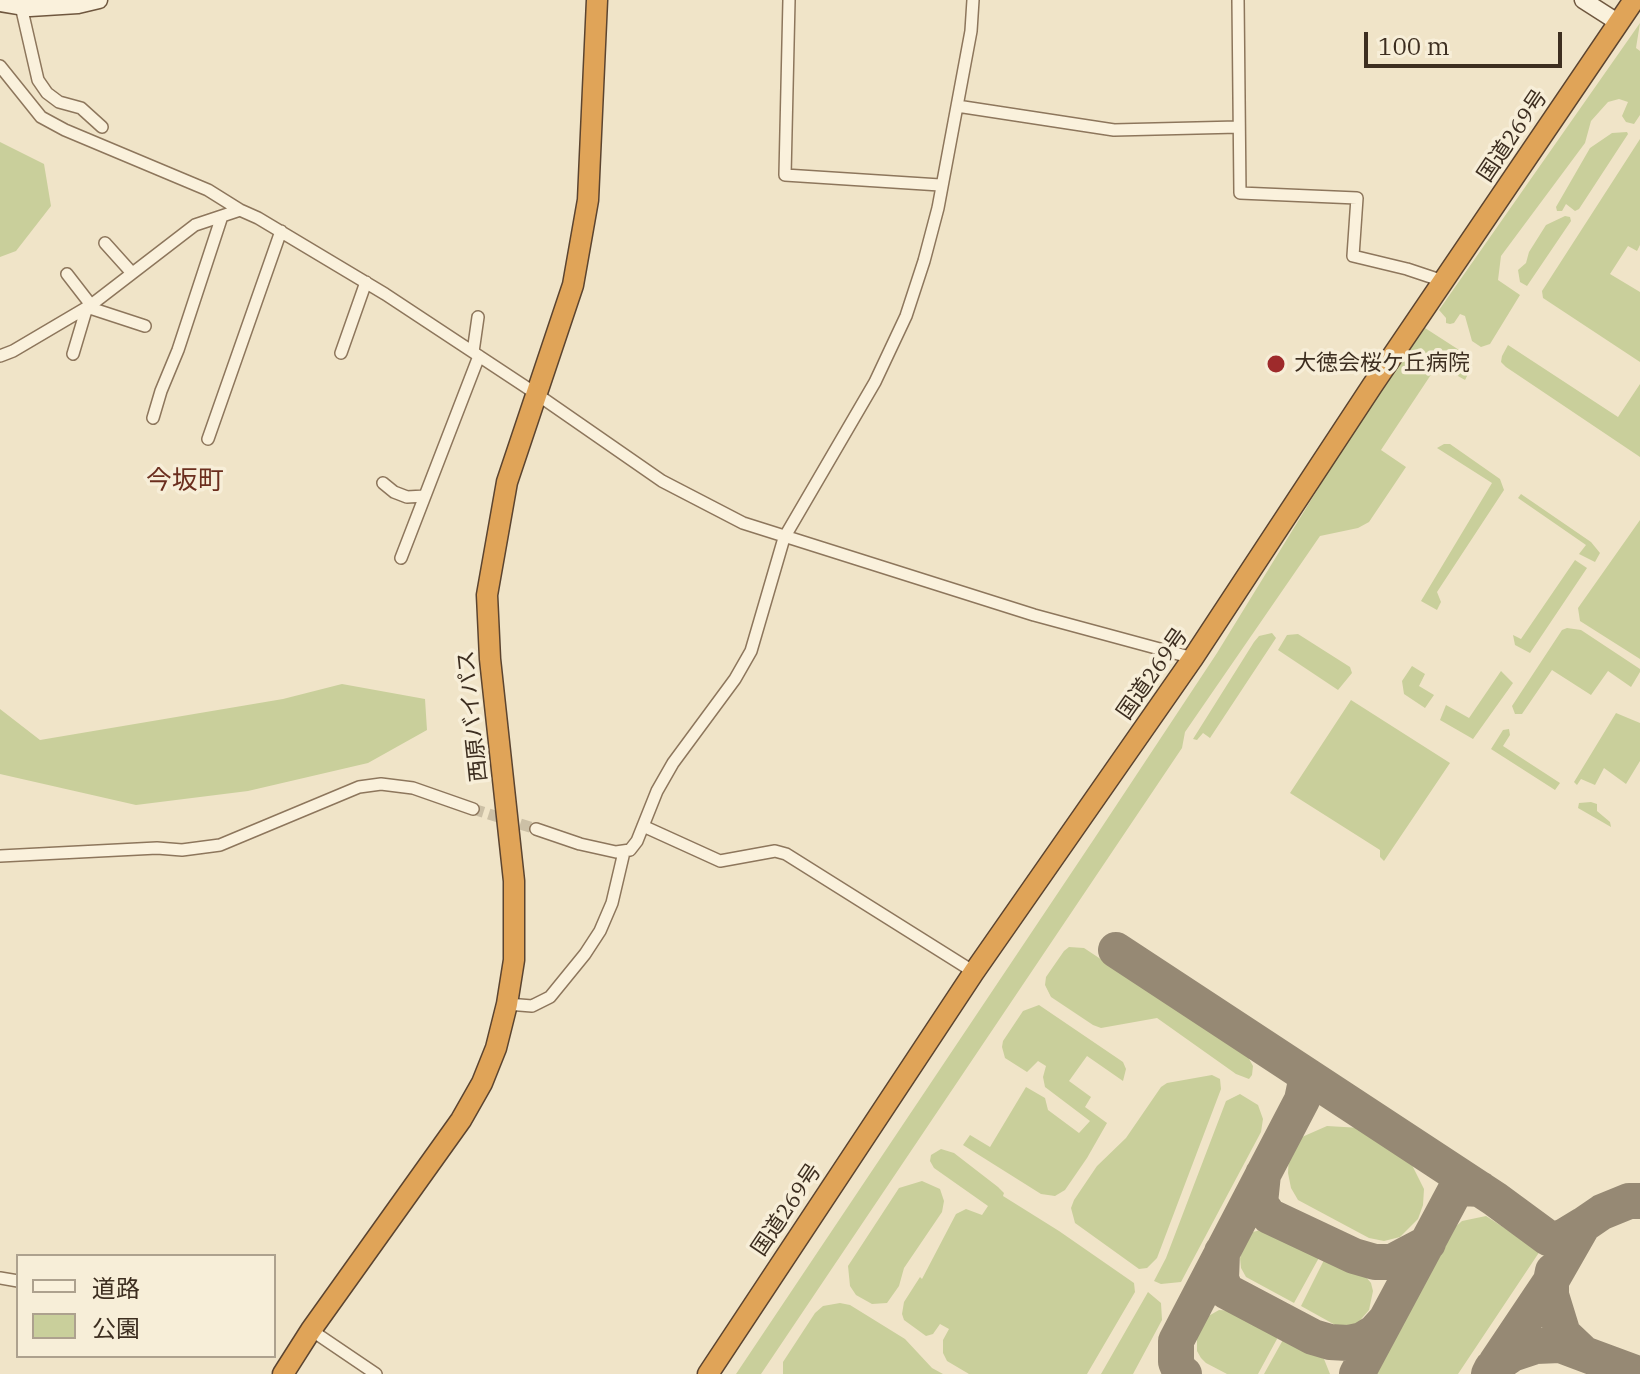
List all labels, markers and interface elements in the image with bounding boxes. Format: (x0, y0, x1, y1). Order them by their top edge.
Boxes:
scale bar (1368, 16, 1566, 66)
text: 100 m (1378, 30, 1450, 62)
street label: 国道269号 (1473, 85, 1553, 187)
place label: 大徳会桜ケ丘病院 (1294, 351, 1470, 377)
marker: 大徳会桜ケ丘病院 (1265, 353, 1287, 375)
district label: 今坂町 (146, 465, 224, 497)
street label: 国道269号 (1112, 623, 1194, 725)
street label: 西原バイパス (453, 649, 493, 783)
street label: 国道269号 (747, 1159, 827, 1261)
legend (16, 1254, 276, 1358)
text: 道路 (92, 1272, 140, 1304)
text: 公園 (92, 1312, 140, 1344)

